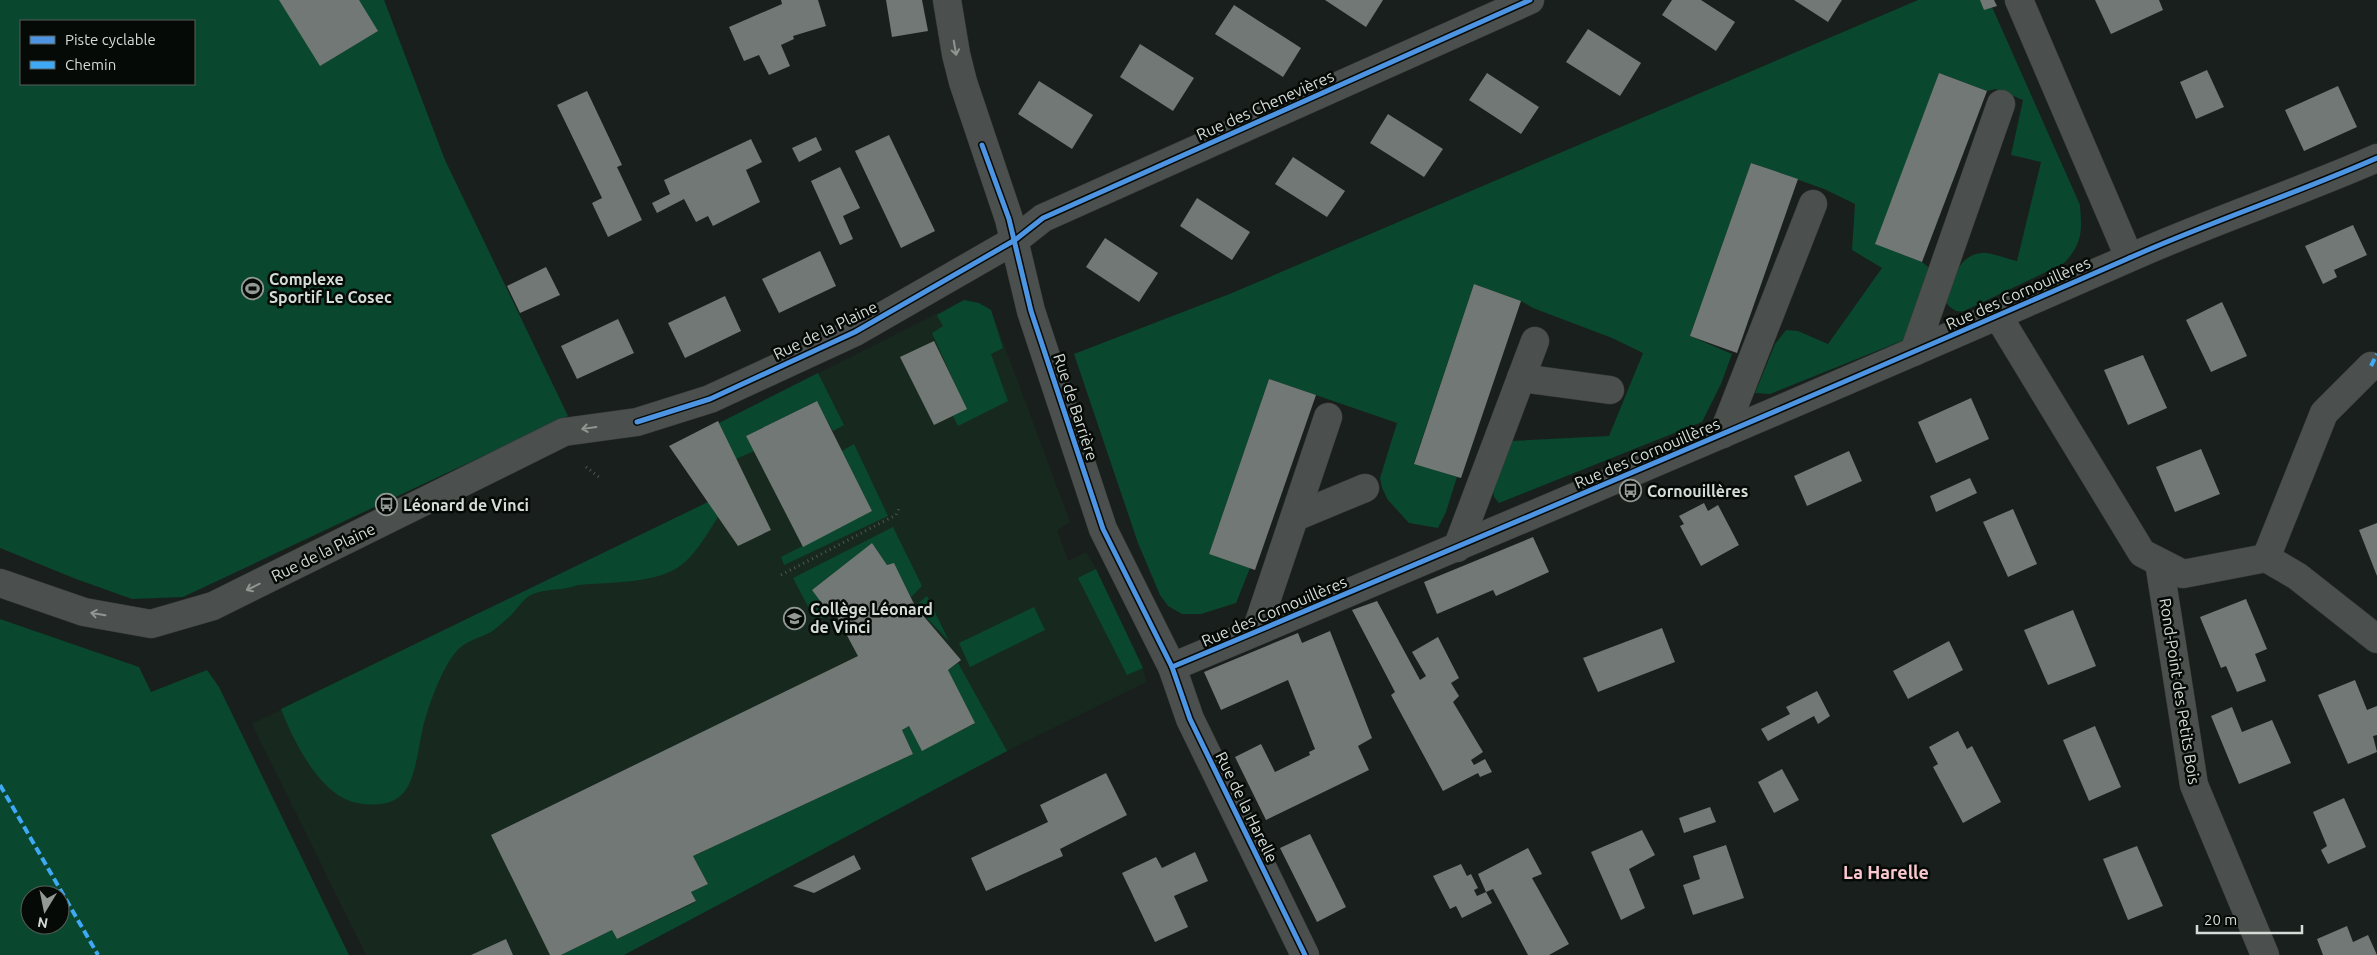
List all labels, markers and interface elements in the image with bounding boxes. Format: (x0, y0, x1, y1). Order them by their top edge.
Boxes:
legend (20, 20, 195, 85)
text: Piste cyclable (65, 31, 156, 48)
one-way arrow (951, 40, 961, 56)
text: Chemin (65, 56, 116, 73)
street label: Rue des Chenevières (1194, 67, 1337, 143)
street label: Rue des Cornouillères (1943, 253, 2093, 333)
place label: Complexe Sportif Le Cosec (269, 270, 392, 306)
sports icon: Complexe Sportif Le Cosec (241, 276, 265, 300)
street label: Rue de la Plaine (770, 297, 880, 363)
street label: Rue de Barrière (1050, 351, 1102, 463)
street label: Rue des Cornouillères (1571, 414, 1723, 492)
one-way arrow (581, 424, 597, 434)
bus stop icon: Cornouillères (1619, 479, 1643, 503)
place label: Cornouillères (1647, 481, 1748, 501)
bus stop icon: Léonard de Vinci (375, 493, 399, 517)
place label: Léonard de Vinci (403, 496, 529, 514)
street label: Rue de la Plaine (268, 519, 378, 585)
street label: Rue des Cornouillères (1199, 572, 1349, 650)
one-way arrow (246, 582, 261, 592)
street label: Rond-Point des Petits Bois (2156, 597, 2204, 786)
place label: Collège Léonard de Vinci (810, 600, 933, 636)
school or university icon: Collège Léonard de Vinci (782, 606, 806, 630)
one-way arrow (91, 609, 107, 619)
street label: Rue de la Harelle (1212, 749, 1282, 865)
district label: La Harelle (1843, 862, 1929, 882)
north arrow (20, 885, 70, 935)
scale bar (2197, 902, 2302, 934)
text: 20 m (2204, 911, 2237, 928)
text: N (36, 914, 49, 932)

